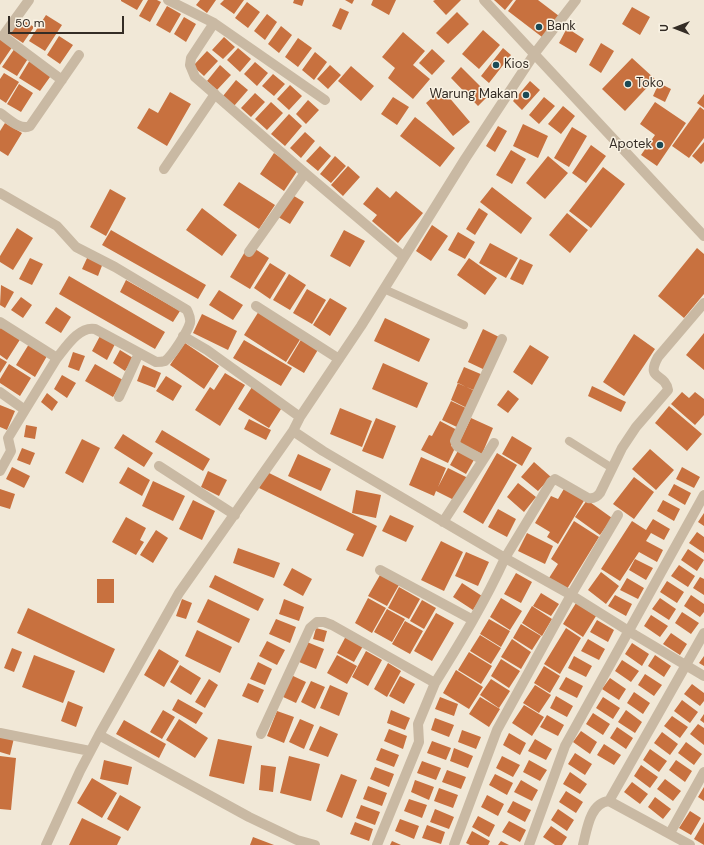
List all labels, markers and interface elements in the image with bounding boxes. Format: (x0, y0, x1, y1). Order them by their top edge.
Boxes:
scale bar (10, 8, 126, 34)
north arrow (656, 8, 696, 48)
text: 50 m (15, 15, 44, 31)
place label: Bank (547, 19, 576, 35)
marker: Bank (534, 22, 544, 32)
text: U (657, 24, 671, 32)
place label: Kios (504, 57, 529, 73)
marker: Kios (491, 60, 501, 70)
place label: Toko (636, 76, 664, 92)
marker: Toko (623, 79, 633, 89)
place label: Warung Makan (430, 87, 518, 103)
marker: Warung Makan (521, 90, 531, 100)
place label: Apotek (609, 137, 652, 153)
marker: Apotek (655, 140, 665, 150)

